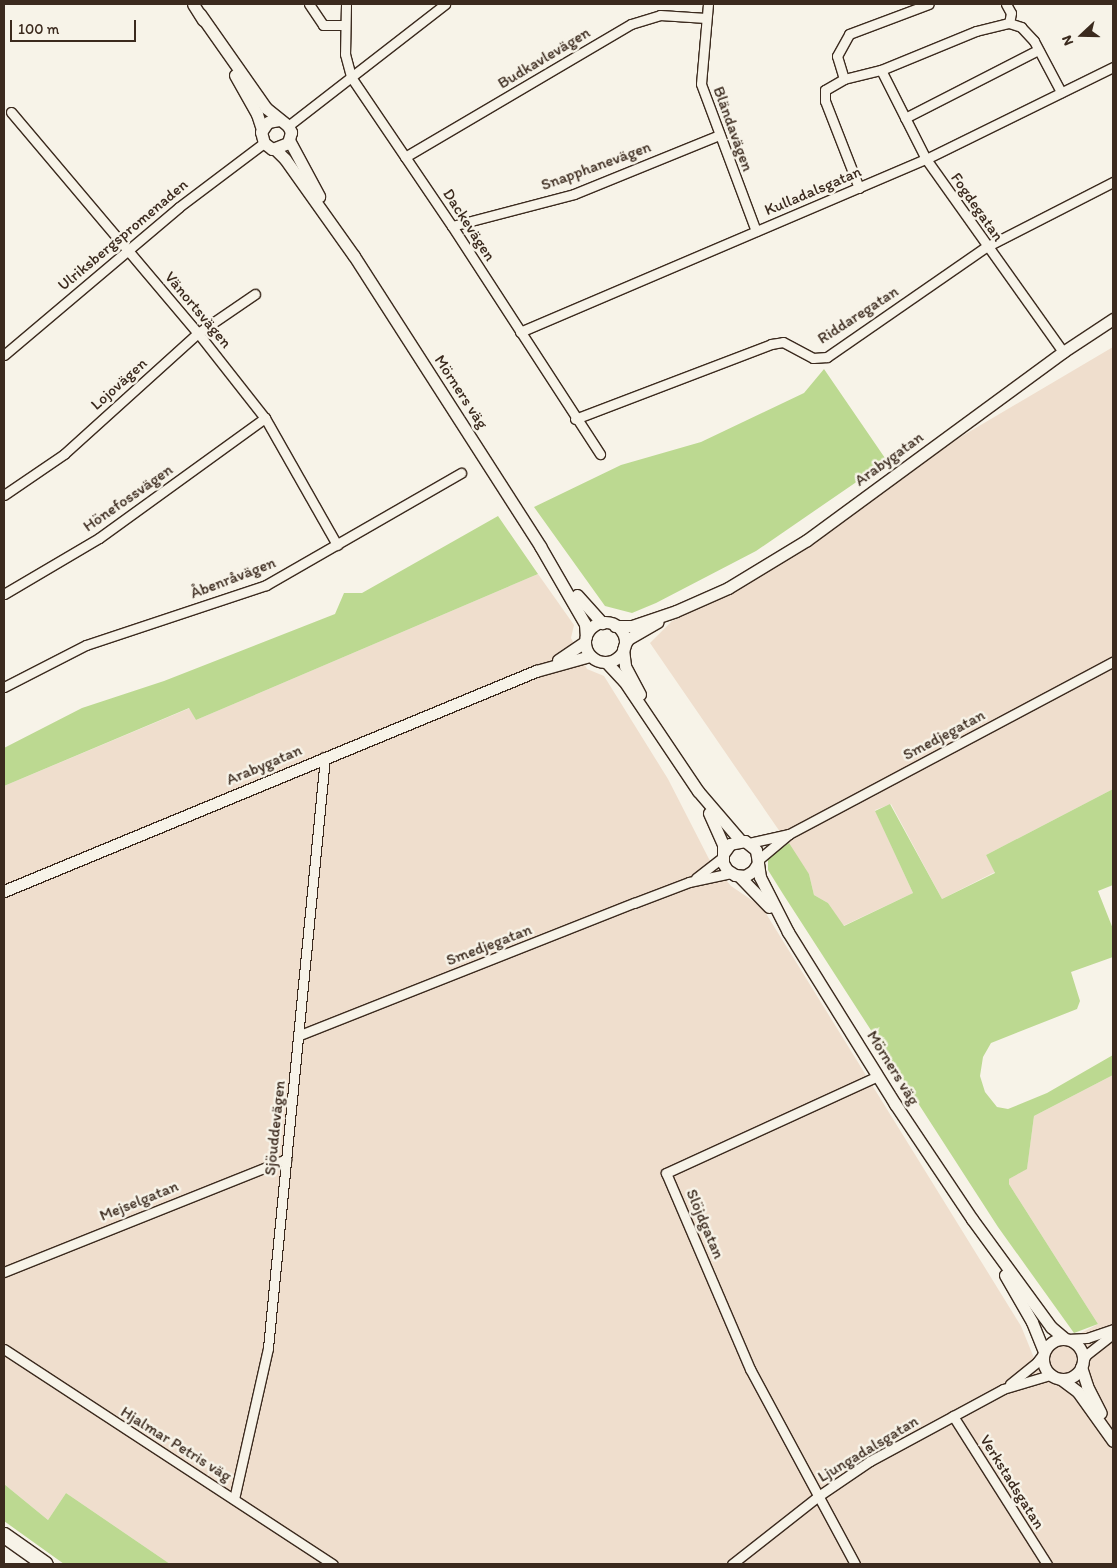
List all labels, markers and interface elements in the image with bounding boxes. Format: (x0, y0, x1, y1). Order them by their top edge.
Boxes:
scale bar (12, 10, 139, 42)
north arrow (1057, 10, 1107, 60)
text: 100 m (18, 20, 59, 38)
street label: Budkavlevägen (494, 23, 594, 93)
text: N (1058, 33, 1077, 48)
street label: Bländavägen (709, 84, 757, 174)
street label: Snapphanevägen (538, 137, 654, 195)
street label: Kulladalsgatan (762, 162, 864, 220)
street label: Fogdegatan (946, 169, 1008, 245)
street label: Ulriksbergspromenaden (54, 175, 192, 295)
street label: Dackevägen (439, 185, 499, 265)
street label: Vänortsvägen (160, 268, 236, 352)
street label: Riddaregatan (814, 282, 902, 348)
street label: Mörners väg (430, 351, 492, 433)
street label: Lojovägen (87, 354, 151, 414)
street label: Arabygatan (851, 428, 927, 490)
street label: Hönefossvägen (79, 460, 177, 536)
street label: Åbenråvägen (188, 553, 278, 603)
street label: Smedjegatan (900, 705, 988, 765)
street label: Arabygatan (223, 740, 305, 790)
street label: Smedjegatan (444, 920, 534, 970)
street label: Mörners väg (863, 1027, 923, 1109)
street label: Sjöuddevägen (260, 1080, 290, 1176)
street label: Mejselgatan (97, 1176, 181, 1226)
street label: Slöjdgatan (682, 1186, 728, 1262)
street label: Hjalmar Petris väg (117, 1402, 235, 1486)
street label: Ljungadalsgatan (814, 1411, 922, 1487)
street label: Verkstadsgatan (975, 1431, 1049, 1533)

